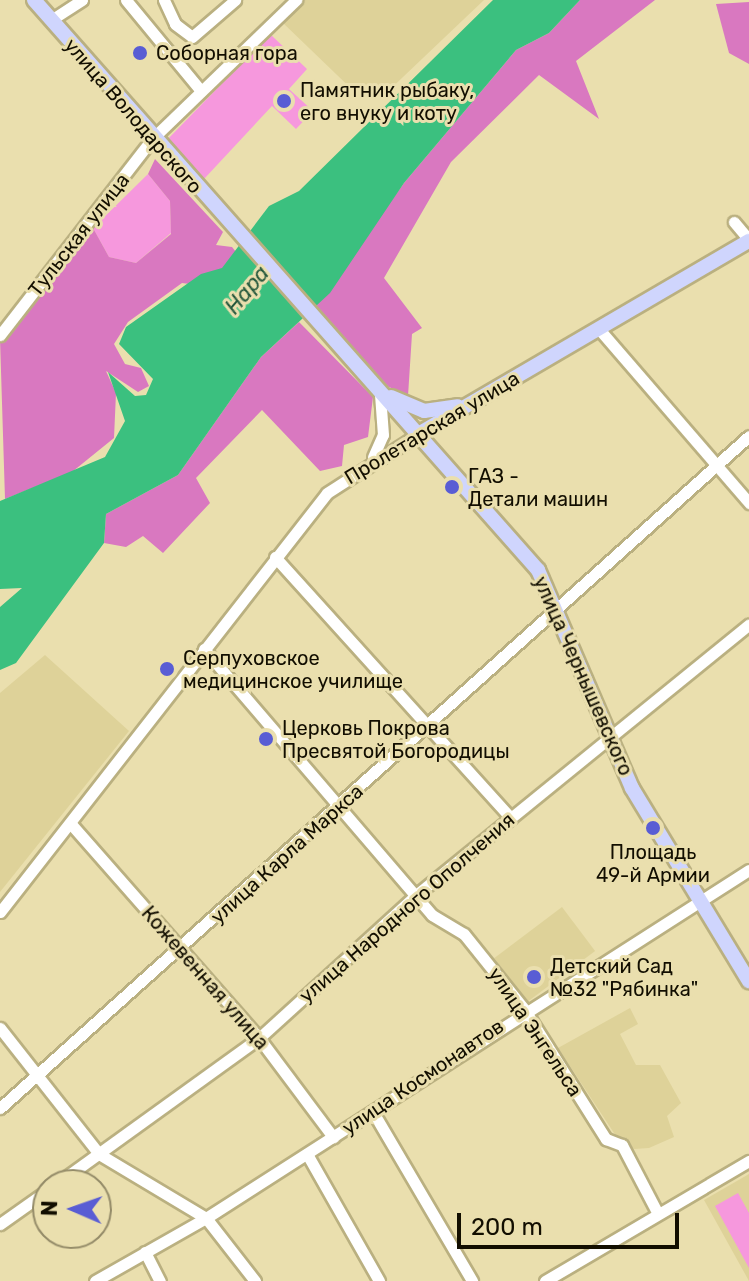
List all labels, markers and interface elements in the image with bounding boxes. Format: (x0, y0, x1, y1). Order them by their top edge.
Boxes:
street label: улица Володарского (59, 34, 207, 198)
place label: Соборная гора (156, 41, 298, 65)
marker: Соборная гора (131, 44, 149, 62)
place label: Памятник рыбаку, его внуку и коту (300, 78, 474, 125)
marker: Памятник рыбаку, его внуку и коту (275, 92, 293, 110)
street label: Тульская улица (23, 169, 135, 301)
water label: Нара (219, 261, 275, 319)
street label: Пролетарская улица (340, 366, 524, 490)
place label: ГАЗ - Детали машин (468, 464, 608, 511)
marker: ГАЗ - Детали машин (443, 478, 461, 496)
street label: улица Чернышевского (528, 573, 638, 779)
place label: Серпуховское медицинское училище (183, 646, 403, 693)
marker: Серпуховское медицинское училище (158, 660, 176, 678)
place label: Церковь Покрова Пресвятой Богородицы (282, 716, 510, 763)
marker: Церковь Покрова Пресвятой Богородицы (257, 730, 275, 748)
street label: улица Карла Маркса (206, 779, 368, 929)
street label: улица Народного Ополчения (294, 808, 520, 1008)
marker: Площадь 49-й Армии (644, 819, 662, 837)
place label: Площадь 49-й Армии (596, 840, 710, 887)
street label: Кожевенная улица (136, 901, 274, 1055)
place label: Детский Сад №32 "Рябинка" (550, 954, 698, 1001)
street label: улица Энгельса (483, 963, 587, 1101)
marker: Детский Сад №32 "Рябинка" (525, 968, 543, 986)
street label: улица Космонавтов (338, 1014, 508, 1140)
north arrow (32, 1169, 112, 1249)
scale bar (461, 1197, 683, 1247)
text: N (36, 1200, 63, 1217)
text: 200 m (471, 1213, 543, 1241)

